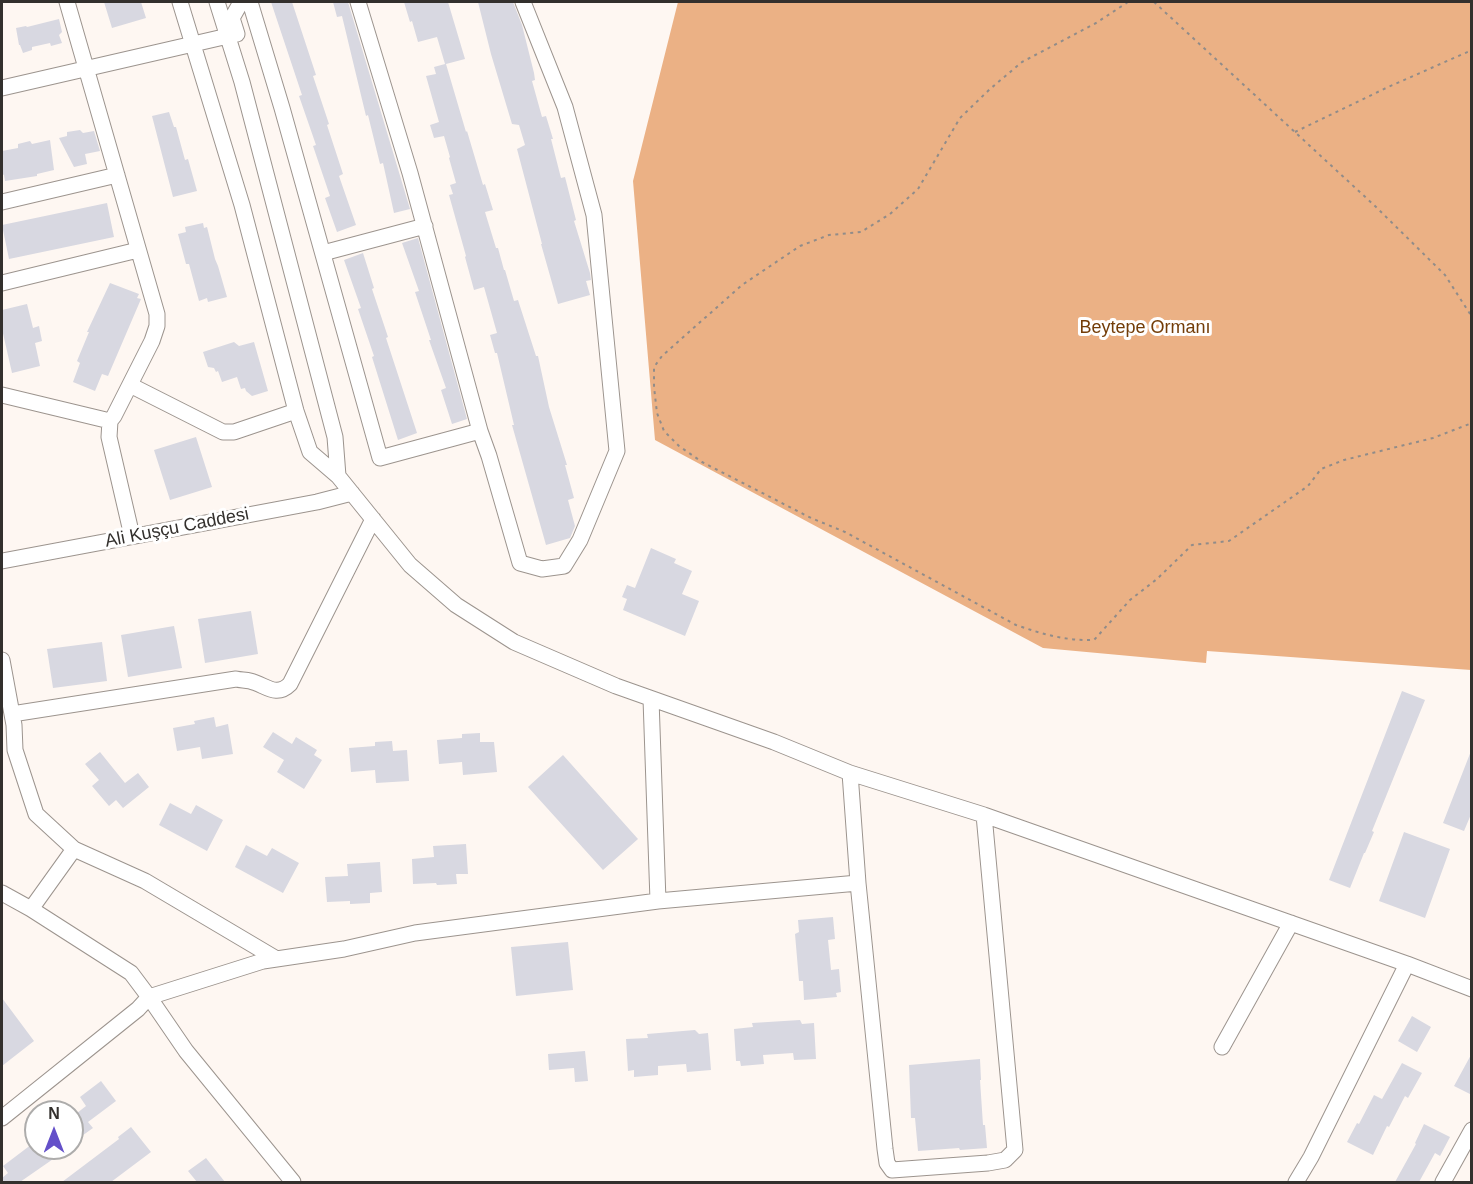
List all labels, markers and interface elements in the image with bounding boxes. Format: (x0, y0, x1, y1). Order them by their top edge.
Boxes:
park label: Beytepe Ormanı (1079, 317, 1211, 339)
street label: Ali Kuşçu Caddesi (103, 503, 251, 553)
north arrow (24, 1100, 84, 1160)
text: N (48, 1105, 60, 1122)

